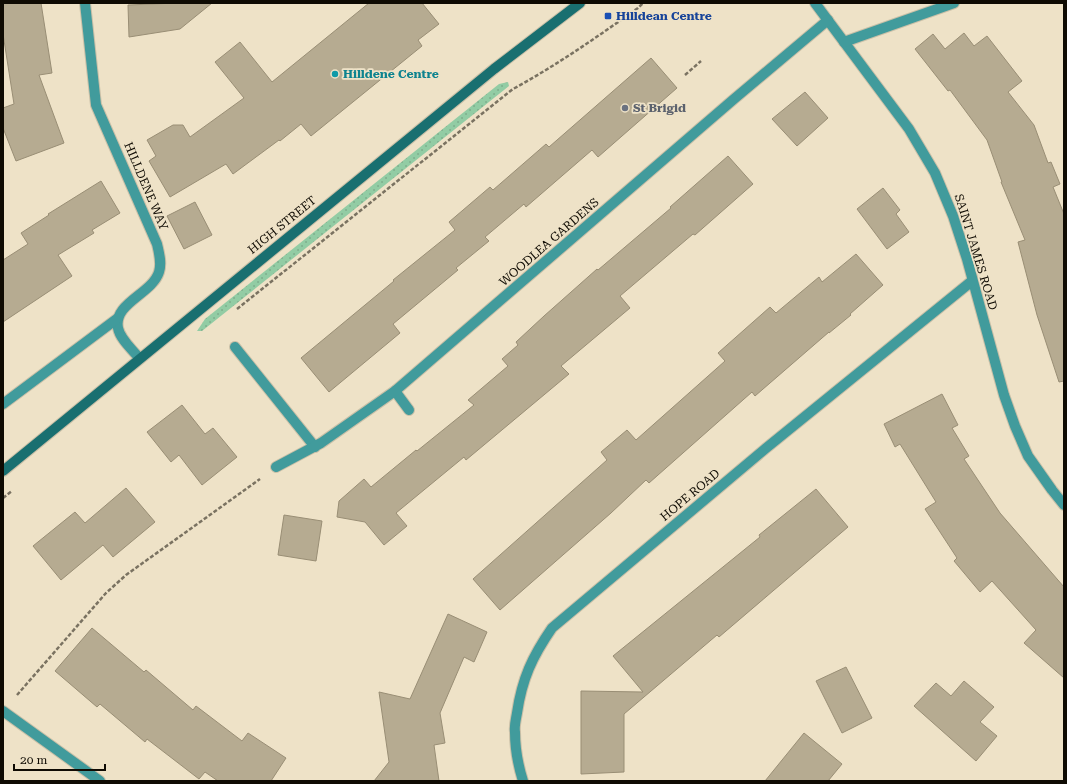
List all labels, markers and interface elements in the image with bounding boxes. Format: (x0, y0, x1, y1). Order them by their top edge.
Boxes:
place label: Hilldean Centre (616, 9, 712, 23)
marker: Hilldean Centre (603, 11, 613, 21)
place label: Hilldene Centre (343, 67, 439, 81)
marker: Hilldene Centre (330, 69, 340, 79)
place label: St Brigid (633, 101, 686, 115)
marker: St Brigid (620, 103, 630, 113)
street label: HILLDENE WAY (121, 140, 171, 233)
street label: SAINT JAMES ROAD (952, 192, 1000, 312)
street label: HIGH STREET (245, 193, 319, 257)
street label: WOODLEA GARDENS (496, 195, 602, 289)
street label: HOPE ROAD (657, 466, 723, 524)
scale bar (14, 746, 105, 772)
text: 20 m (20, 753, 47, 767)

